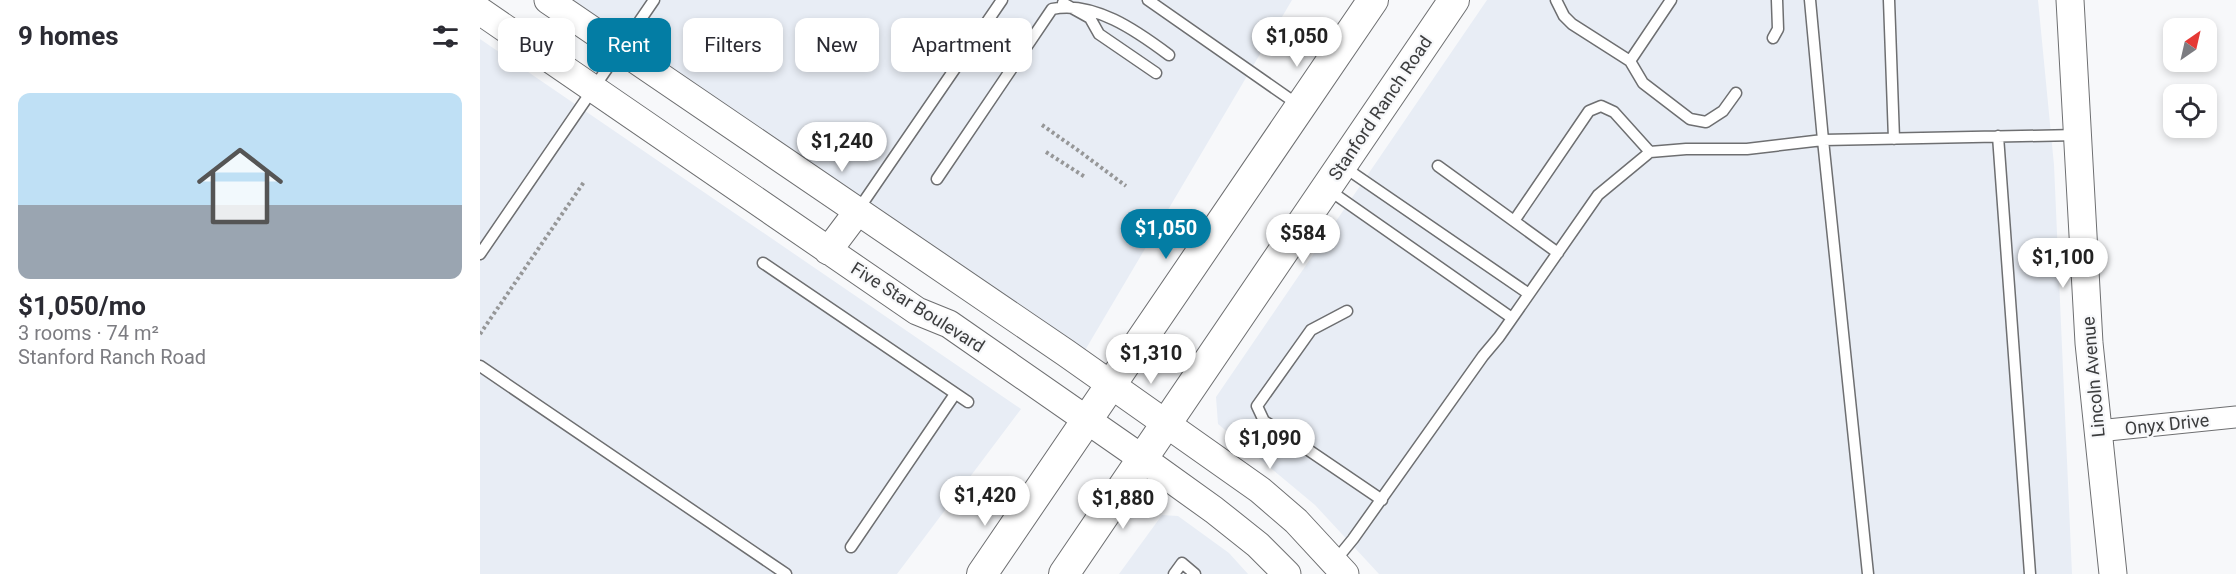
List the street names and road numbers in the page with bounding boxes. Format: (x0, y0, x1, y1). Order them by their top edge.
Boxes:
street label: Stanford Ranch Road (1324, 32, 1436, 184)
street label: Five Star Boulevard (847, 257, 989, 357)
street label: Lincoln Avenue (2077, 316, 2109, 438)
street label: Onyx Drive (2124, 409, 2210, 439)

